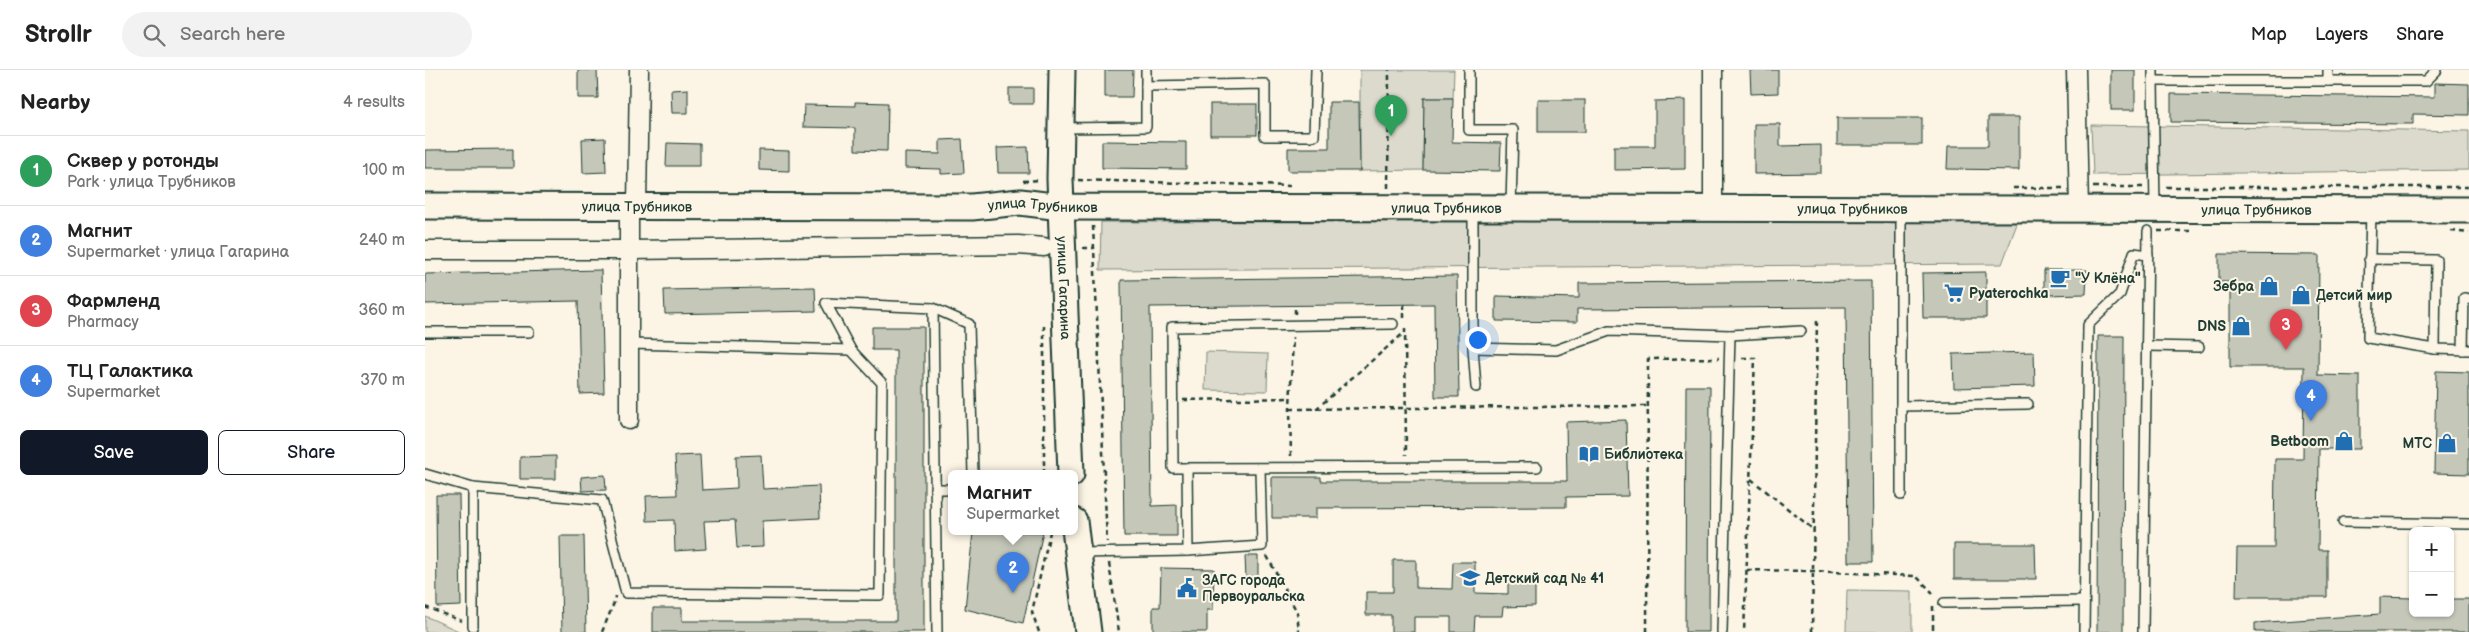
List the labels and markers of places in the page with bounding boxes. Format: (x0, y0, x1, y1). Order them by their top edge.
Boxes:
pin: 1 (1375, 95, 1407, 136)
cafe icon: "У Клёна" (2049, 267, 2071, 289)
place label: "У Клёна" (2075, 270, 2141, 287)
shop icon: Зебра (2258, 275, 2280, 297)
place label: Зебра (2213, 278, 2255, 295)
supermarket icon: Pyaterochka (1943, 282, 1965, 304)
shop icon: Детсий мир (2290, 284, 2312, 306)
place label: Pyaterochka (1969, 285, 2049, 302)
place label: Детсий мир (2316, 287, 2393, 304)
pin: 3 (2270, 309, 2302, 350)
shop icon: DNS (2230, 315, 2252, 337)
place label: DNS (2197, 318, 2226, 335)
pin: 4 (2295, 380, 2327, 421)
shop icon: Betboom (2333, 430, 2355, 452)
shop icon: МТС (2436, 432, 2458, 454)
place label: Betboom (2270, 433, 2329, 450)
place label: МТС (2403, 435, 2432, 452)
library icon: Библиотека (1578, 443, 1600, 465)
place label: Библиотека (1604, 446, 1684, 463)
pin: 2 (997, 552, 1029, 593)
school or university icon: Детский сад № 41 (1459, 567, 1481, 589)
place label: Детский сад № 41 (1485, 570, 1604, 587)
place label: ЗАГС города Первоуральска (1202, 572, 1305, 605)
public building icon: ЗАГС города Первоуральска (1176, 577, 1198, 599)

